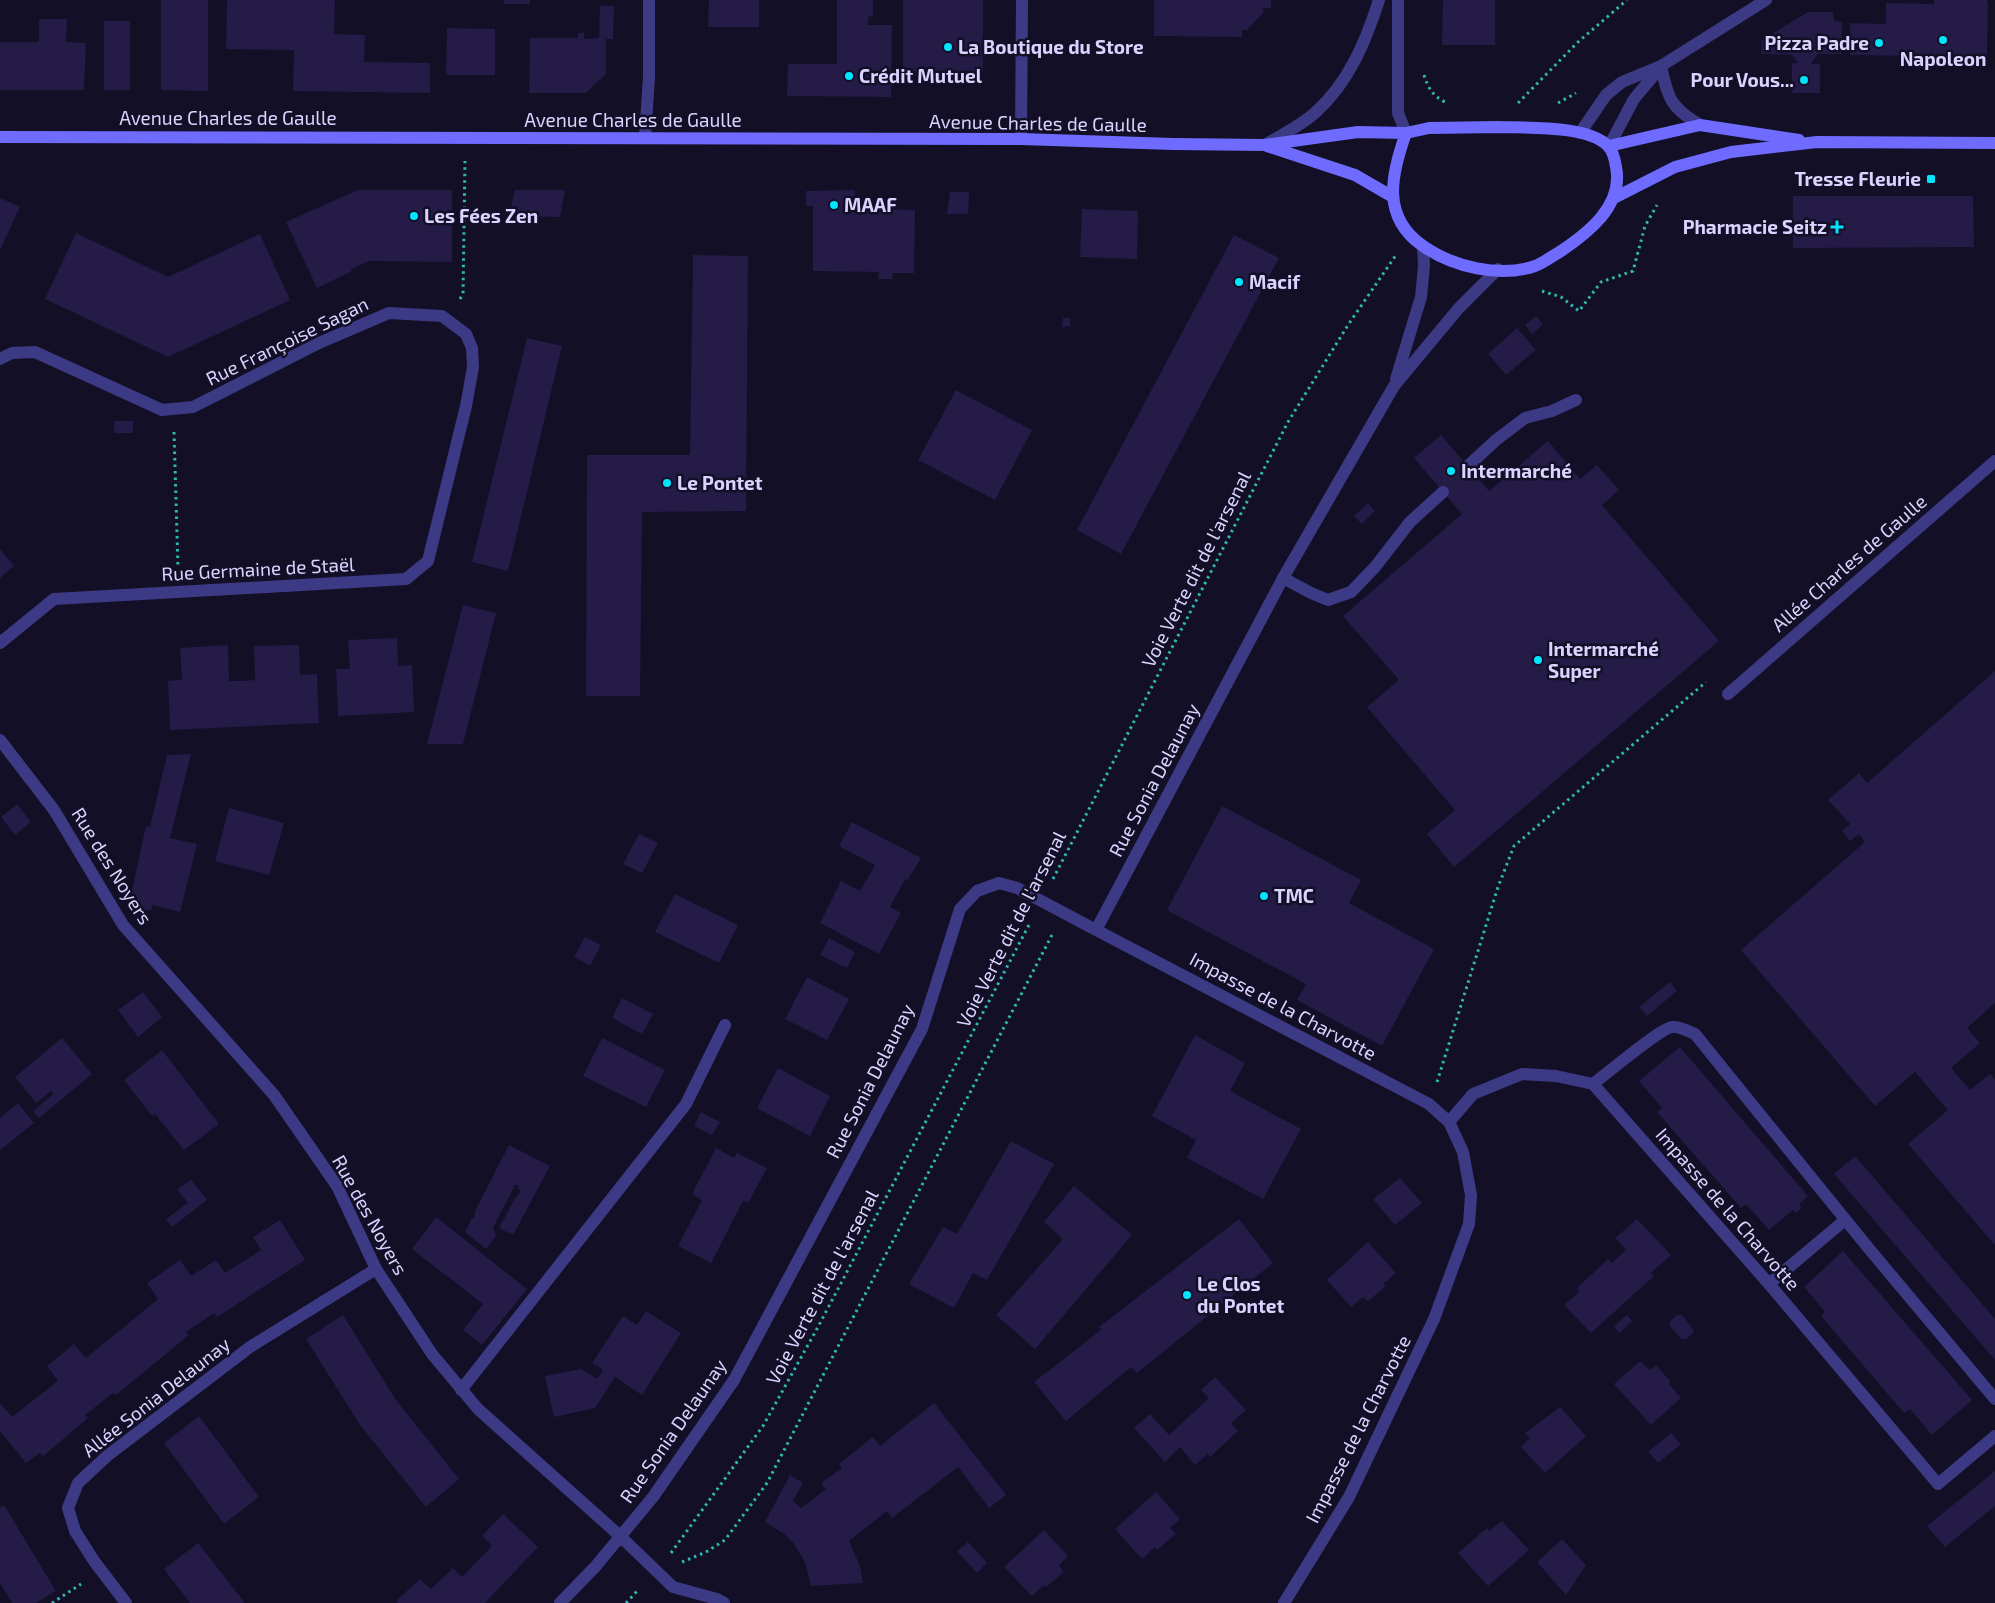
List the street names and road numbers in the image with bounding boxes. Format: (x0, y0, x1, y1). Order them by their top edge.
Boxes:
street label: Avenue Charles de Gaulle (119, 106, 337, 129)
street label: Avenue Charles de Gaulle (524, 108, 742, 131)
street label: Avenue Charles de Gaulle (929, 109, 1147, 136)
street label: Rue Françoise Sagan (202, 291, 372, 391)
street label: Voie Verte dit de l'arsenal (1136, 466, 1255, 671)
street label: Allée Charles de Gaulle (1767, 489, 1931, 636)
street label: Rue Germaine de Staël (161, 552, 356, 585)
street label: Rue Sonia Delaunay (1103, 699, 1204, 860)
street label: Rue des Noyers (67, 803, 158, 928)
street label: Voie Verte dit de l'arsenal (951, 826, 1070, 1031)
street label: Impasse de la Charvotte (1186, 947, 1380, 1064)
street label: Rue Sonia Delaunay (821, 1000, 918, 1162)
street label: Impasse de la Charvotte (1652, 1123, 1805, 1295)
street label: Rue des Noyers (328, 1151, 413, 1279)
street label: Voie Verte dit de l'arsenal (760, 1185, 883, 1388)
street label: Impasse de la Charvotte (1300, 1331, 1415, 1527)
street label: Allée Sonia Delaunay (77, 1332, 234, 1461)
street label: Rue Sonia Delaunay (614, 1354, 731, 1507)

